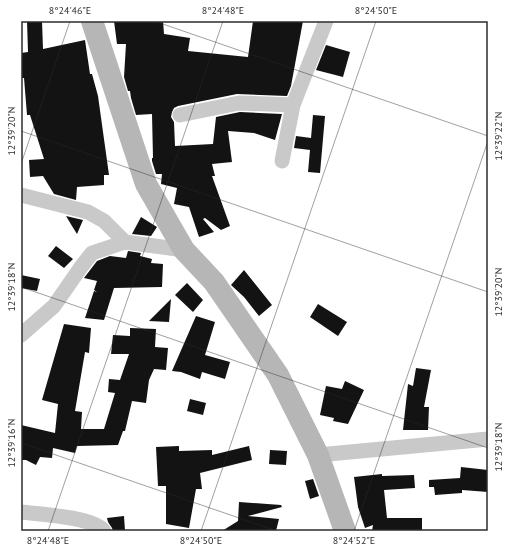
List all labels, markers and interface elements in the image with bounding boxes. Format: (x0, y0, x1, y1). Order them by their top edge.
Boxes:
text: 8°24'46"E (49, 4, 91, 17)
text: 8°24'48"E (202, 4, 244, 17)
text: 8°24'50"E (355, 4, 397, 17)
text: 12°39'20"N (5, 106, 18, 156)
text: 12°39'22"N (492, 111, 505, 161)
text: 12°39'18"N (5, 262, 18, 312)
text: 12°39'20"N (492, 267, 505, 317)
text: 12°39'16"N (5, 418, 18, 468)
text: 12°39'18"N (492, 422, 505, 472)
text: 8°24'48"E (27, 534, 69, 547)
text: 8°24'50"E (180, 534, 222, 547)
text: 8°24'52"E (333, 534, 375, 547)

